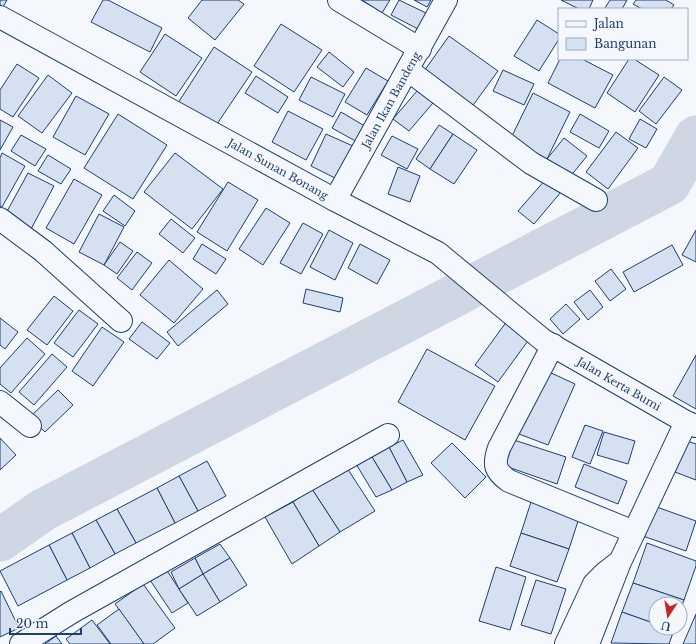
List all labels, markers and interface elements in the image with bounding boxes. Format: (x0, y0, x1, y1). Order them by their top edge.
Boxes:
legend (558, 8, 688, 60)
text: Jalan (592, 16, 624, 31)
text: Bangunan (594, 36, 657, 51)
street label: Jalan Ikan Bandeng (358, 49, 424, 153)
street label: Jalan Sunan Bonang (224, 135, 331, 203)
street label: Jalan Kerta Bumi (573, 353, 664, 414)
north arrow (648, 596, 688, 636)
scale bar (10, 610, 81, 636)
text: 20 m (16, 616, 48, 631)
text: U (659, 618, 672, 634)

